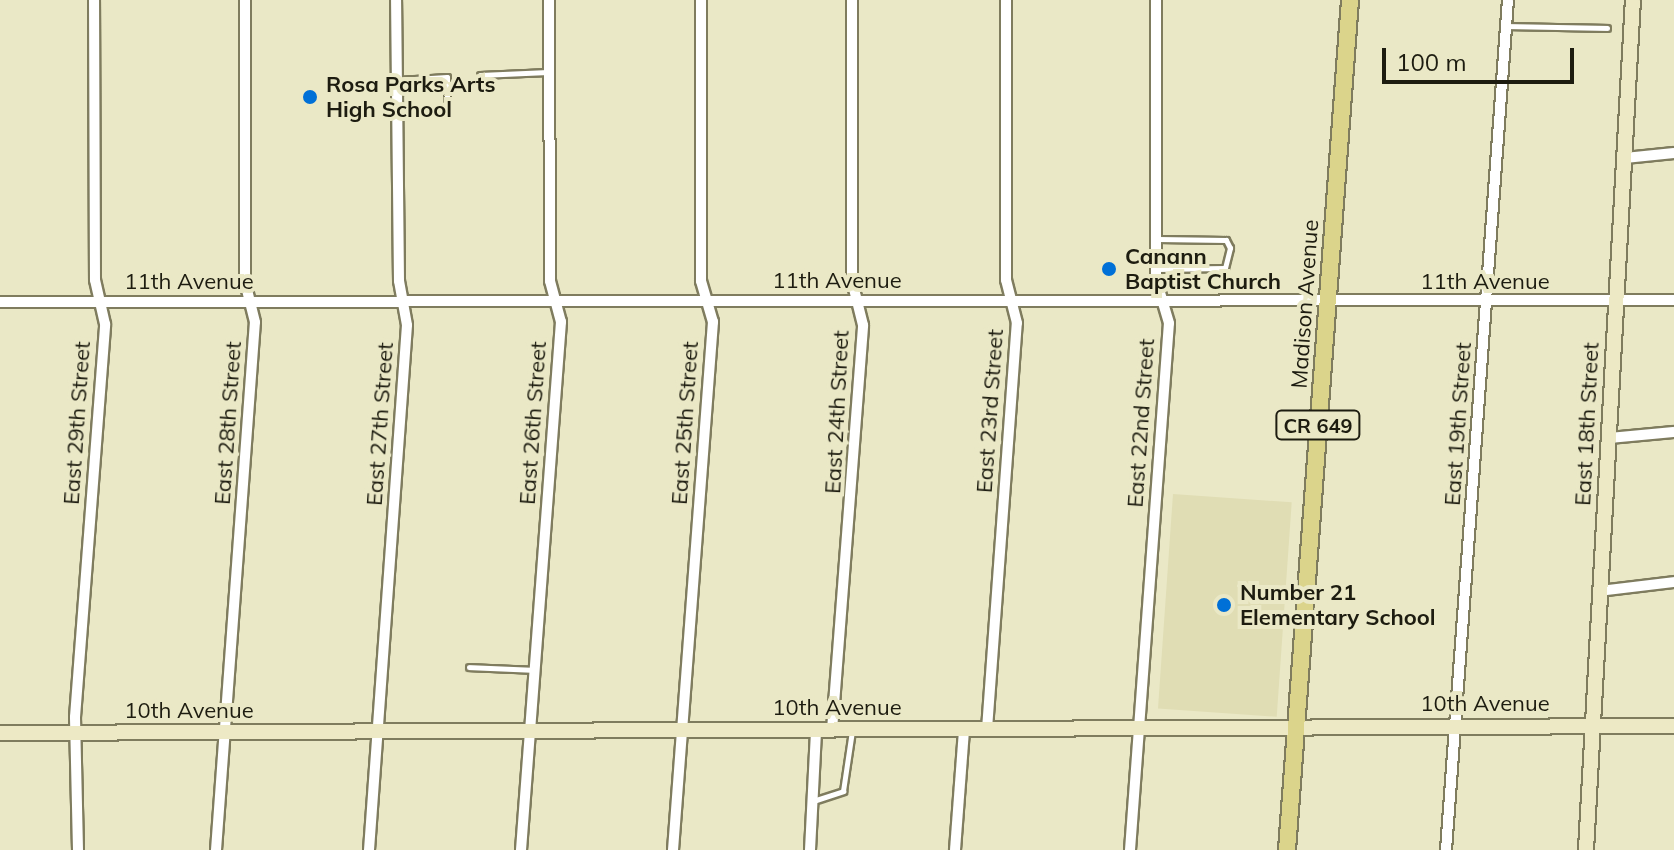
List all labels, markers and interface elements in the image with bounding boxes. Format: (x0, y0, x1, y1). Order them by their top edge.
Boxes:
scale bar (1386, 32, 1578, 82)
text: 100 m (1396, 47, 1467, 77)
place label: Rosa Parks Arts High School (326, 71, 495, 122)
marker: Rosa Parks Arts High School (301, 88, 319, 106)
street label: Madison Avenue (1286, 219, 1324, 389)
place label: Canann Baptist Church (1125, 243, 1281, 294)
marker: Canann Baptist Church (1100, 260, 1118, 278)
street label: 11th Avenue (772, 268, 902, 294)
street label: 11th Avenue (124, 269, 254, 295)
street label: 11th Avenue (1420, 269, 1550, 295)
street label: East 23rd Street (971, 328, 1009, 494)
street label: East 24th Street (820, 330, 854, 494)
street label: East 22nd Street (1122, 338, 1160, 508)
street label: East 29th Street (58, 340, 96, 506)
street label: East 28th Street (209, 340, 247, 506)
street label: East 26th Street (514, 340, 552, 506)
street label: East 25th Street (666, 340, 704, 506)
street label: East 27th Street (361, 341, 399, 507)
street label: East 19th Street (1439, 341, 1477, 507)
street label: East 18th Street (1570, 342, 1604, 506)
road number: CR 649 (1274, 409, 1362, 441)
place label: Number 21 Elementary School (1240, 579, 1436, 630)
marker: Number 21 Elementary School (1215, 596, 1233, 614)
street label: 10th Avenue (1420, 691, 1550, 717)
street label: 10th Avenue (772, 695, 902, 721)
street label: 10th Avenue (124, 698, 254, 724)

